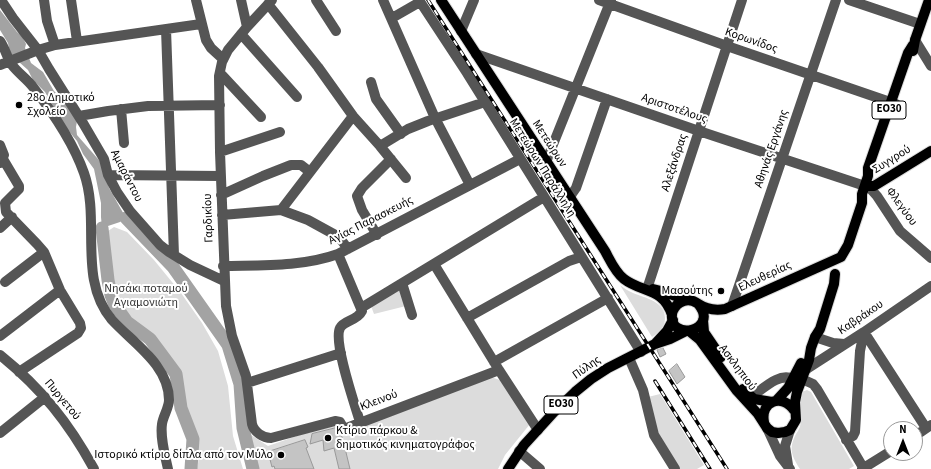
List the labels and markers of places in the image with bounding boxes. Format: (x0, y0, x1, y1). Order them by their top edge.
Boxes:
place label: 28ο Δημοτικό Σχολείο (27, 91, 95, 119)
marker: 28ο Δημοτικό Σχολείο (14, 100, 24, 110)
place label: Μασούτης (662, 284, 713, 298)
marker: Μασούτης (716, 286, 726, 296)
place label: Κτίριο πάρκου & δημοτικός κινηματογράφος (336, 424, 475, 452)
marker: Κτίριο πάρκου & δημοτικός κινηματογράφος (323, 433, 333, 443)
place label: Ιστορικό κτίριο δίπλα από τον Μύλο (94, 448, 273, 462)
marker: Ιστορικό κτίριο δίπλα από τον Μύλο (276, 450, 286, 460)

